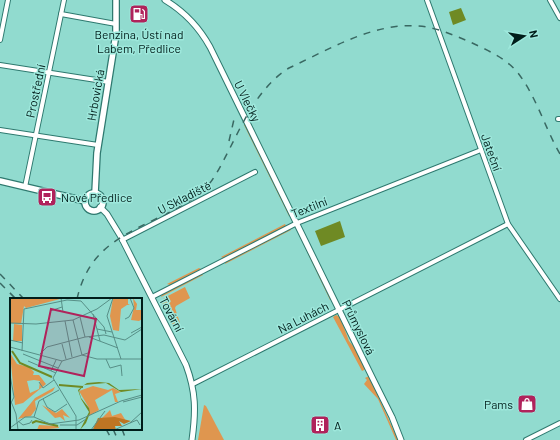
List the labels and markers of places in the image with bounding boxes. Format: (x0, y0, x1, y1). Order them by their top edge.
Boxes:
fuel station icon: Benzina, Ústí nad Labem, Předlice (128, 3, 150, 25)
place label: Benzina, Ústí nad Labem, Předlice (95, 27, 183, 55)
bus stop icon: Nové Předlice (36, 186, 58, 208)
place label: Nové Předlice (61, 190, 133, 204)
shop icon: Pams (516, 393, 538, 415)
place label: Pams (484, 397, 513, 411)
building icon: A (309, 414, 331, 436)
place label: A (334, 418, 341, 432)

